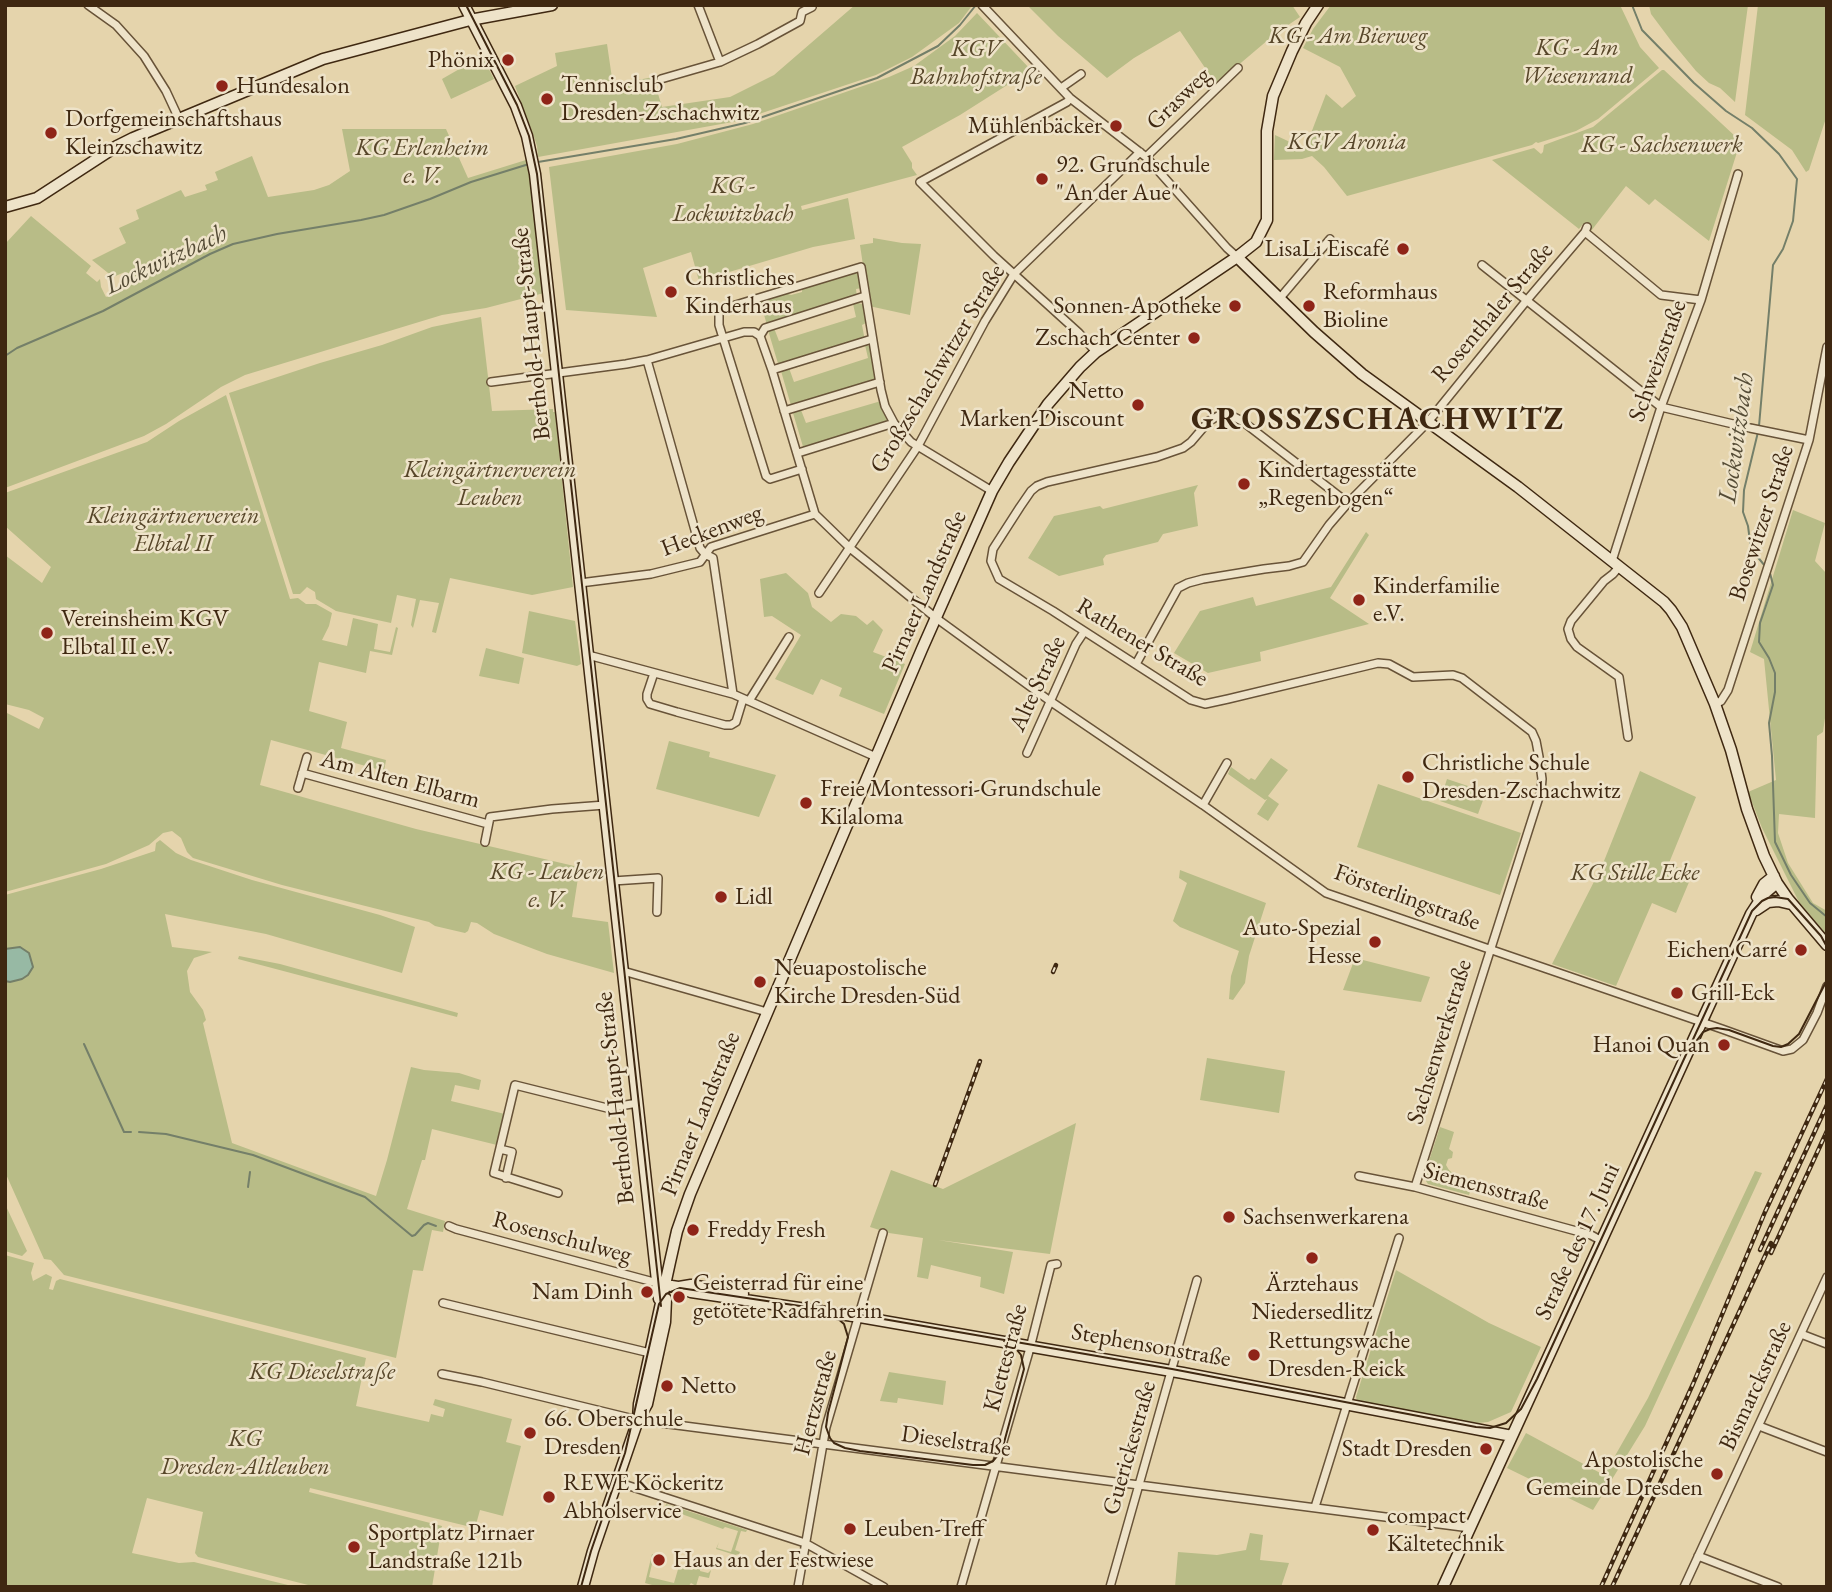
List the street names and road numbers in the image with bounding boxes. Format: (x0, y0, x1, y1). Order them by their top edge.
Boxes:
street label: Grasweg (1141, 61, 1217, 137)
street label: Berthold-Haupt-Straße (507, 226, 557, 442)
street label: Rosenthaler Straße (1426, 237, 1560, 389)
street label: Großzschachwitzer Straße (864, 259, 1012, 479)
street label: Schweizstraße (1623, 296, 1693, 426)
street label: Bosewitzer Straße (1723, 442, 1801, 604)
street label: Heckenweg (657, 498, 767, 564)
street label: Pirnaer Landstraße (876, 507, 974, 677)
street label: Rathener Straße (1071, 592, 1213, 694)
street label: Alte Straße (1003, 632, 1073, 736)
street label: Am Alten Elbarm (317, 745, 483, 815)
street label: Försterlingstraße (1330, 858, 1484, 938)
street label: Sachsenwerkstraße (1401, 956, 1479, 1128)
street label: Berthold-Haupt-Straße (591, 990, 641, 1206)
street label: Pirnaer Landstraße (655, 1028, 747, 1200)
street label: Siemensstraße (1420, 1156, 1552, 1218)
street label: Straße des 17. Juni (1529, 1159, 1627, 1325)
street label: Rosenschulweg (489, 1206, 635, 1270)
street label: Klettestraße (978, 1301, 1034, 1415)
street label: Bismarckstraße (1714, 1317, 1798, 1455)
street label: Stephensonstraße (1069, 1318, 1233, 1374)
street label: Hertzstraße (788, 1347, 844, 1459)
street label: Guerickestraße (1097, 1378, 1163, 1518)
street label: Dieselstraße (899, 1420, 1013, 1464)

